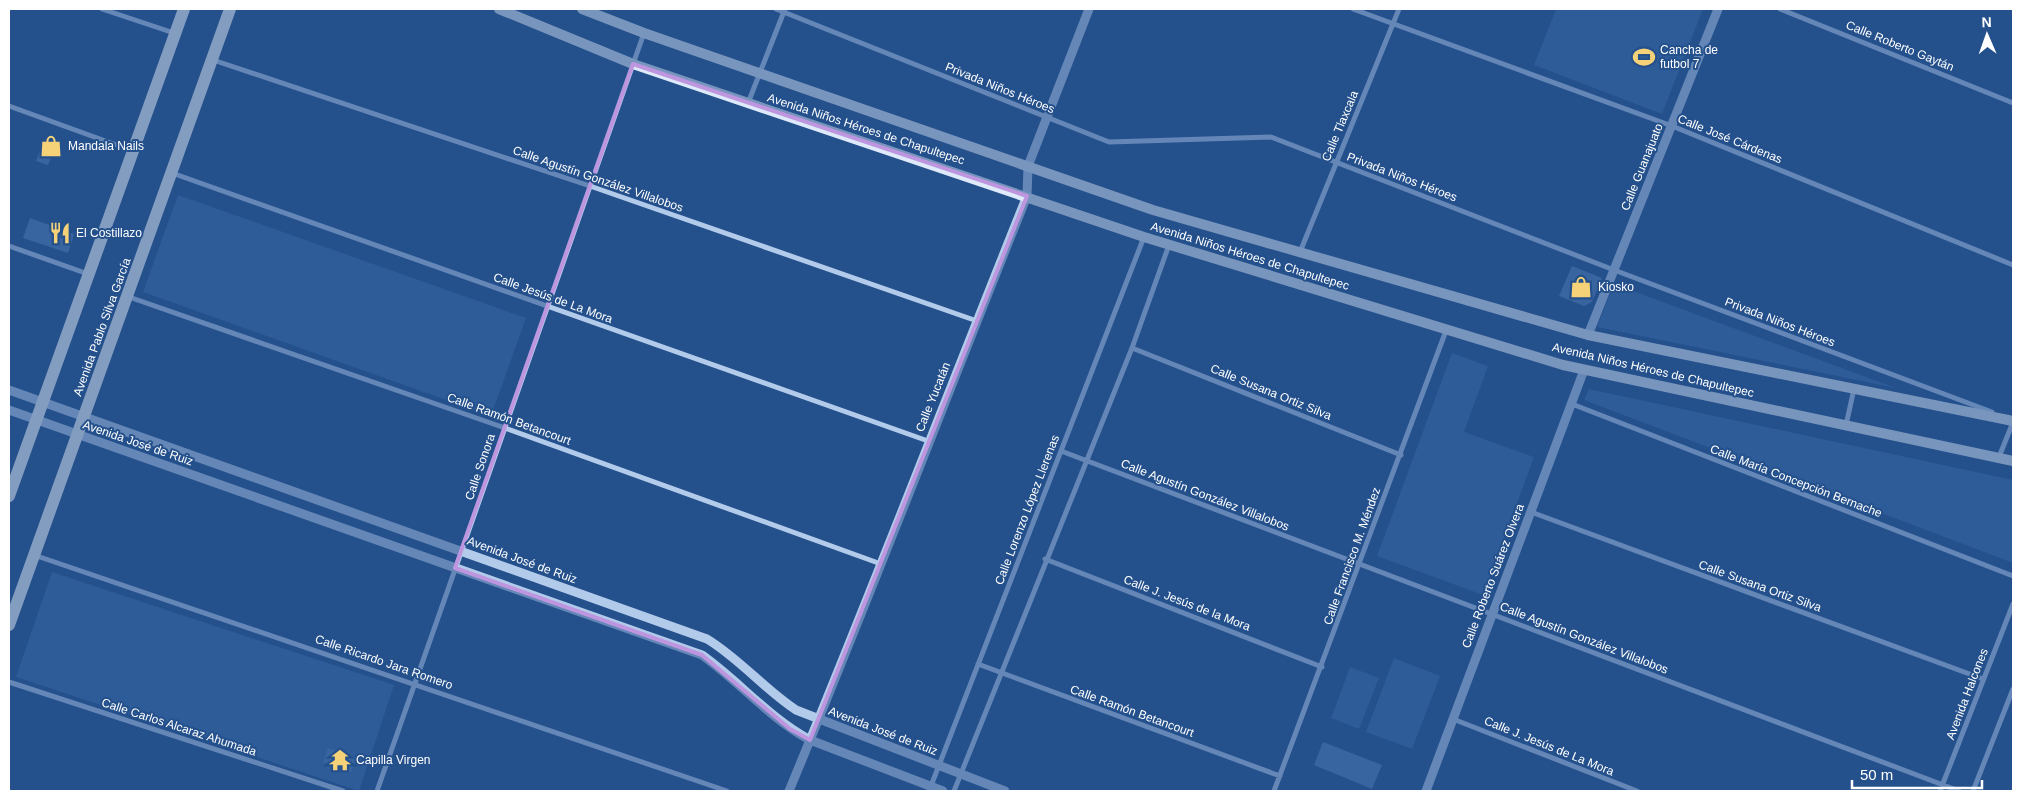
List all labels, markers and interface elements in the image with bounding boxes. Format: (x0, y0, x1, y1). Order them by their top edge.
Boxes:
north arrow (1962, 10, 2012, 60)
text: N (1981, 14, 1992, 30)
street label: Calle Roberto Gaytán (1844, 18, 1956, 74)
place label: Cancha de futbol 7 (1660, 43, 1718, 71)
sports icon: Cancha de futbol 7 (1631, 44, 1657, 70)
street label: Privada Niños Héroes (943, 60, 1057, 116)
street label: Calle Tlaxcala (1319, 88, 1361, 163)
street label: Avenida Niños Héroes de Chapultepec (766, 90, 966, 168)
street label: Calle José Cárdenas (1676, 112, 1784, 166)
street label: Calle Guanajuato (1618, 121, 1666, 213)
shop icon: Mandala Nails (38, 133, 64, 159)
place label: Mandala Nails (68, 139, 144, 153)
street label: Calle Agustín González Villalobos (511, 143, 685, 215)
street label: Privada Niños Héroes (1345, 150, 1459, 204)
street label: Avenida Niños Héroes de Chapultepec (1149, 219, 1351, 293)
restaurant icon: El Costillazo (47, 220, 73, 246)
place label: El Costillazo (76, 226, 142, 240)
street label: Avenida Pablo Silva García (70, 256, 134, 398)
street label: Calle Jesús de La Mora (491, 270, 615, 326)
shop icon: Kiosko (1568, 274, 1594, 300)
place label: Kiosko (1598, 280, 1634, 294)
street label: Privada Niños Héroes (1723, 295, 1837, 349)
street label: Avenida Niños Héroes de Chapultepec (1551, 340, 1755, 400)
street label: Calle Yucatán (913, 360, 953, 434)
street label: Calle Susana Ortiz Silva (1208, 361, 1334, 423)
street label: Calle Ramón Betancourt (445, 390, 573, 448)
street label: Avenida José de Ruiz (81, 418, 195, 468)
street label: Calle Sonora (462, 432, 498, 502)
street label: Calle Lorenzo López Llerenas (992, 433, 1062, 587)
street label: Calle María Concepción Bernache (1708, 442, 1884, 520)
street label: Calle Agustín González Villalobos (1119, 456, 1291, 534)
street label: Calle Francisco M. Méndez (1321, 485, 1383, 627)
street label: Calle Roberto Suárez Olvera (1459, 502, 1527, 650)
street label: Avenida José de Ruiz (465, 534, 579, 586)
street label: Calle Susana Ortiz Silva (1697, 557, 1823, 615)
street label: Calle J. Jesús de la Mora (1122, 572, 1253, 634)
street label: Calle Agustín González Villalobos (1498, 599, 1670, 677)
street label: Calle Ricardo Jara Romero (313, 632, 455, 692)
street label: Avenida Halcones (1943, 646, 1991, 742)
street label: Calle Ramón Betancourt (1068, 682, 1196, 740)
street label: Calle Carlos Alcaraz Ahumada (100, 695, 259, 759)
street label: Avenida José de Ruiz (826, 704, 940, 758)
street label: Calle J. Jesús de La Mora (1482, 714, 1616, 779)
temple icon: Capilla Virgen (327, 747, 353, 773)
place label: Capilla Virgen (356, 753, 431, 767)
scale bar (1852, 758, 1982, 790)
text: 50 m (1860, 766, 1893, 783)

